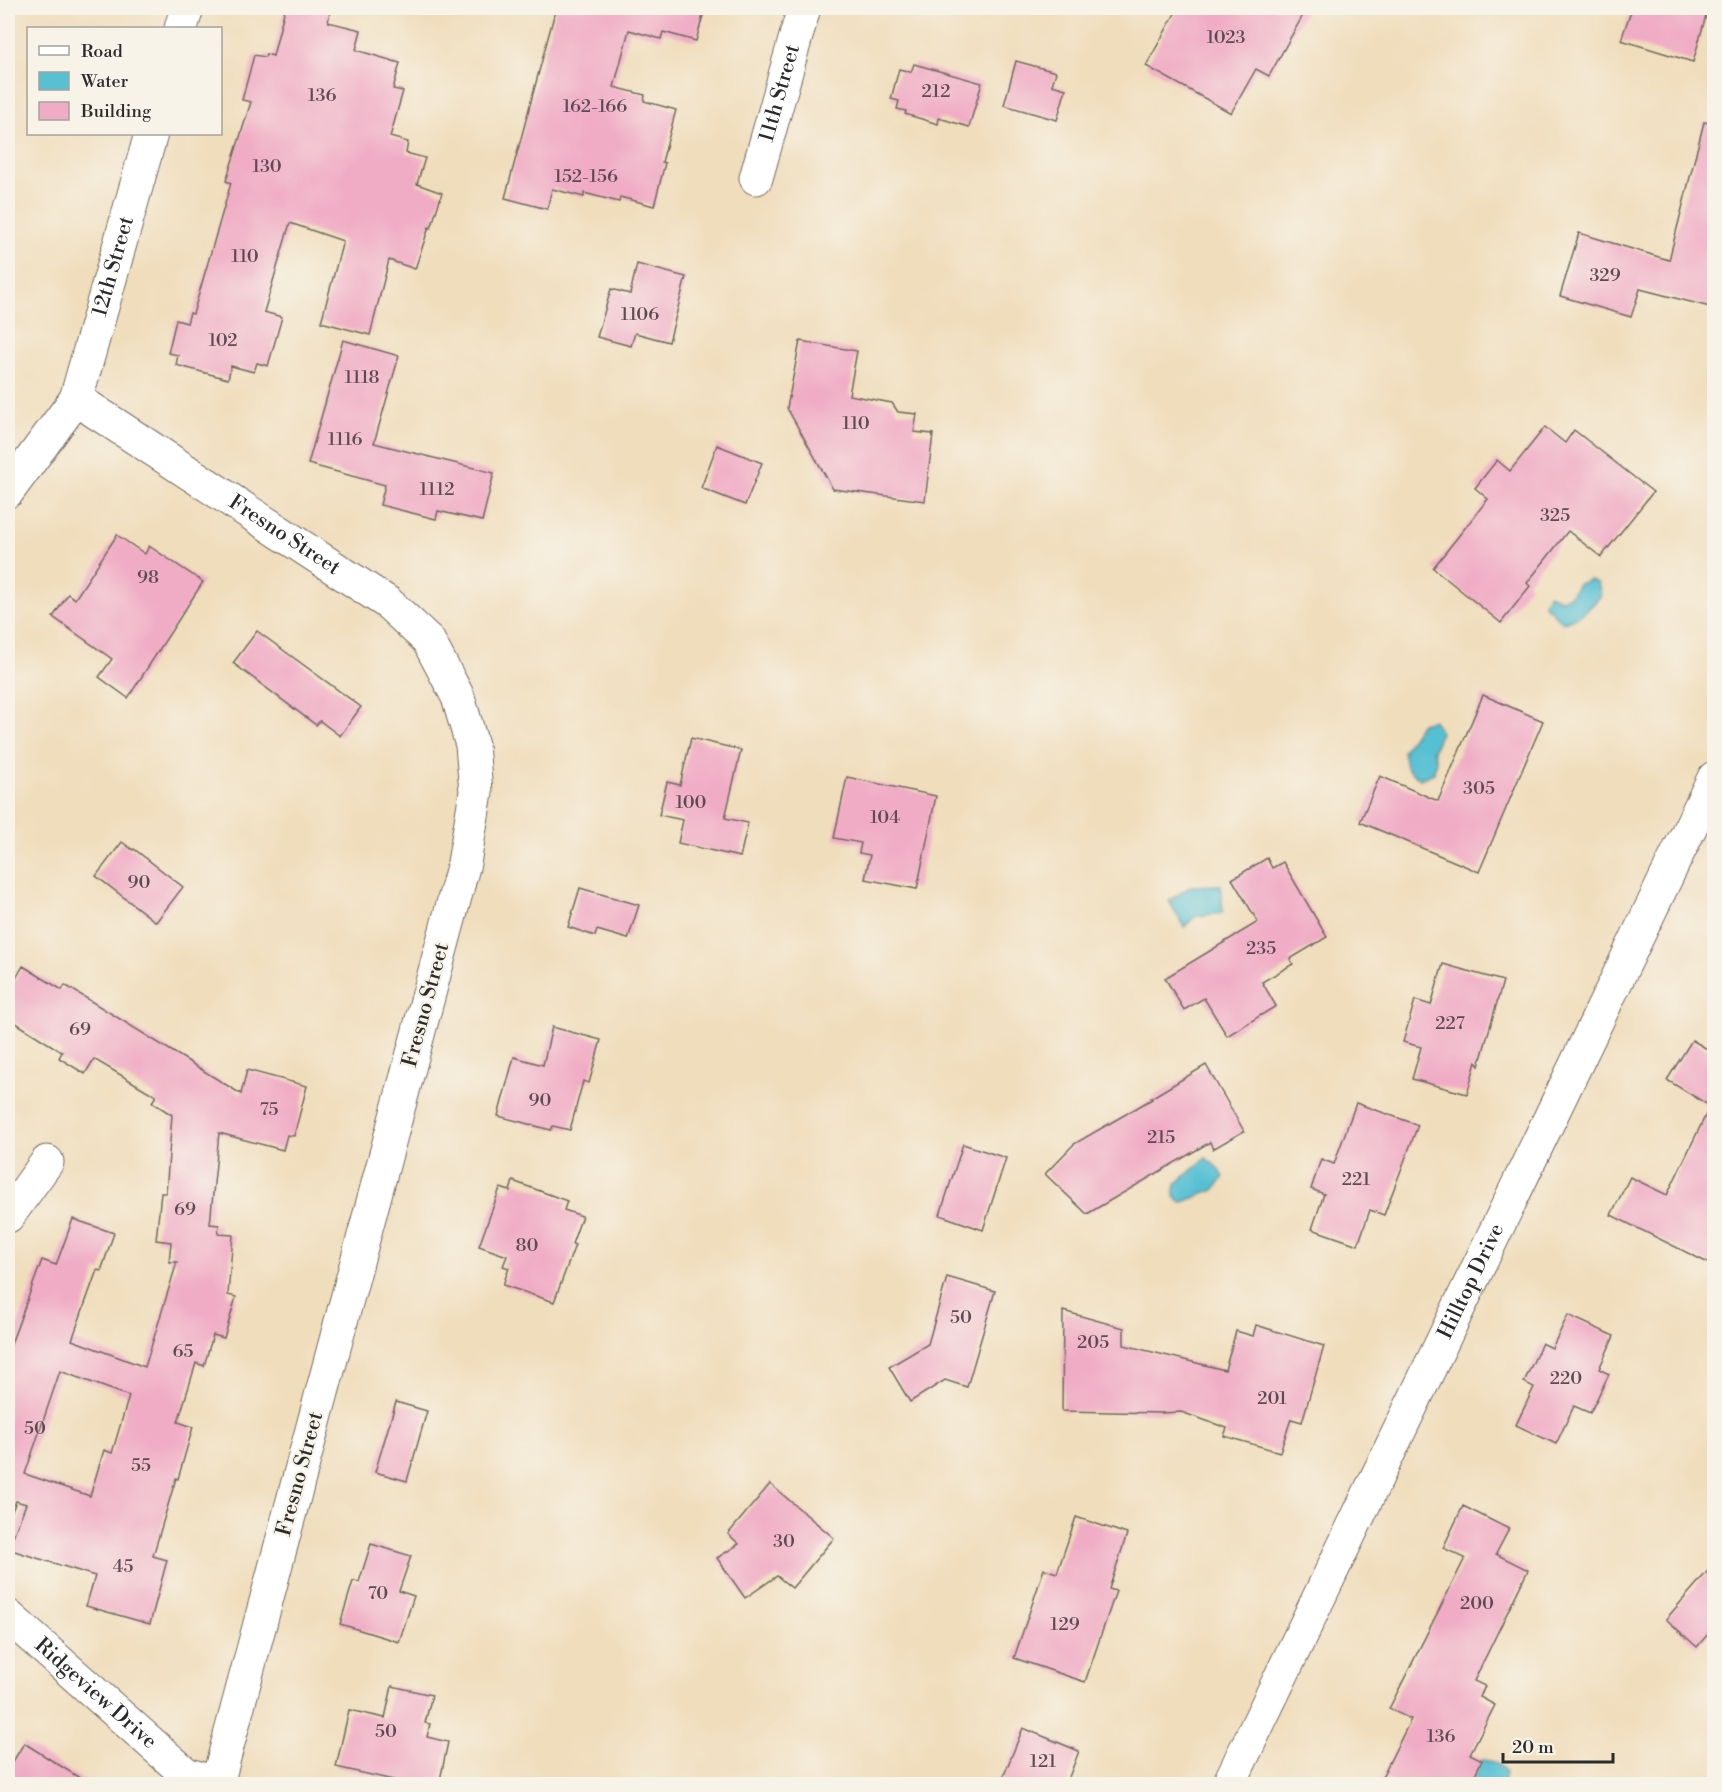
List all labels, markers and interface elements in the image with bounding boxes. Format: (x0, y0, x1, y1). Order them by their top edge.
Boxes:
house number: 1023 (1206, 26, 1246, 49)
legend (27, 27, 222, 135)
text: Road (81, 40, 124, 63)
street label: 11th Street (754, 41, 806, 145)
text: Water (80, 70, 129, 93)
house number: 212 (922, 80, 950, 103)
house number: 136 (308, 84, 336, 107)
house number: 162-166 (563, 95, 627, 118)
text: Building (80, 100, 152, 123)
house number: 130 (252, 155, 282, 178)
house number: 152-156 (554, 165, 618, 188)
street label: 12th Street (87, 213, 140, 320)
house number: 110 (231, 245, 259, 268)
house number: 329 (1589, 264, 1621, 287)
house number: 1106 (621, 303, 659, 326)
house number: 102 (208, 329, 238, 352)
house number: 1118 (344, 366, 380, 389)
house number: 110 (842, 412, 870, 435)
house number: 1116 (328, 428, 362, 451)
house number: 1112 (419, 478, 455, 501)
street label: Fresno Street (224, 489, 346, 581)
house number: 325 (1540, 504, 1570, 527)
house number: 98 (137, 566, 159, 589)
house number: 305 (1463, 777, 1495, 800)
house number: 100 (675, 791, 707, 814)
house number: 104 (870, 806, 900, 829)
house number: 90 (128, 871, 150, 894)
house number: 235 (1246, 937, 1276, 960)
street label: Fresno Street (397, 939, 455, 1070)
house number: 227 (1435, 1012, 1465, 1035)
house number: 69 (69, 1018, 91, 1041)
house number: 90 (529, 1089, 551, 1112)
house number: 75 (260, 1098, 278, 1121)
house number: 215 (1147, 1126, 1175, 1149)
house number: 221 (1342, 1168, 1370, 1191)
house number: 69 (174, 1198, 196, 1221)
street label: Hilltop Drive (1432, 1219, 1510, 1343)
house number: 80 (516, 1234, 539, 1257)
house number: 50 (950, 1306, 972, 1329)
house number: 205 (1077, 1331, 1109, 1354)
house number: 65 (173, 1340, 193, 1363)
house number: 220 (1550, 1367, 1582, 1390)
house number: 201 (1257, 1387, 1287, 1410)
street label: Fresno Street (271, 1408, 329, 1539)
house number: 50 (24, 1417, 46, 1440)
house number: 55 (131, 1454, 151, 1477)
house number: 30 (773, 1530, 795, 1553)
house number: 45 (113, 1555, 133, 1578)
house number: 70 (368, 1582, 388, 1605)
house number: 200 (1460, 1592, 1494, 1615)
house number: 129 (1050, 1613, 1080, 1636)
street label: Ridgeview Drive (29, 1633, 162, 1755)
house number: 50 (375, 1720, 397, 1743)
house number: 136 (1427, 1725, 1455, 1748)
scale bar (1503, 1726, 1612, 1764)
text: 20 m (1512, 1736, 1554, 1759)
house number: 121 (1030, 1750, 1056, 1773)

